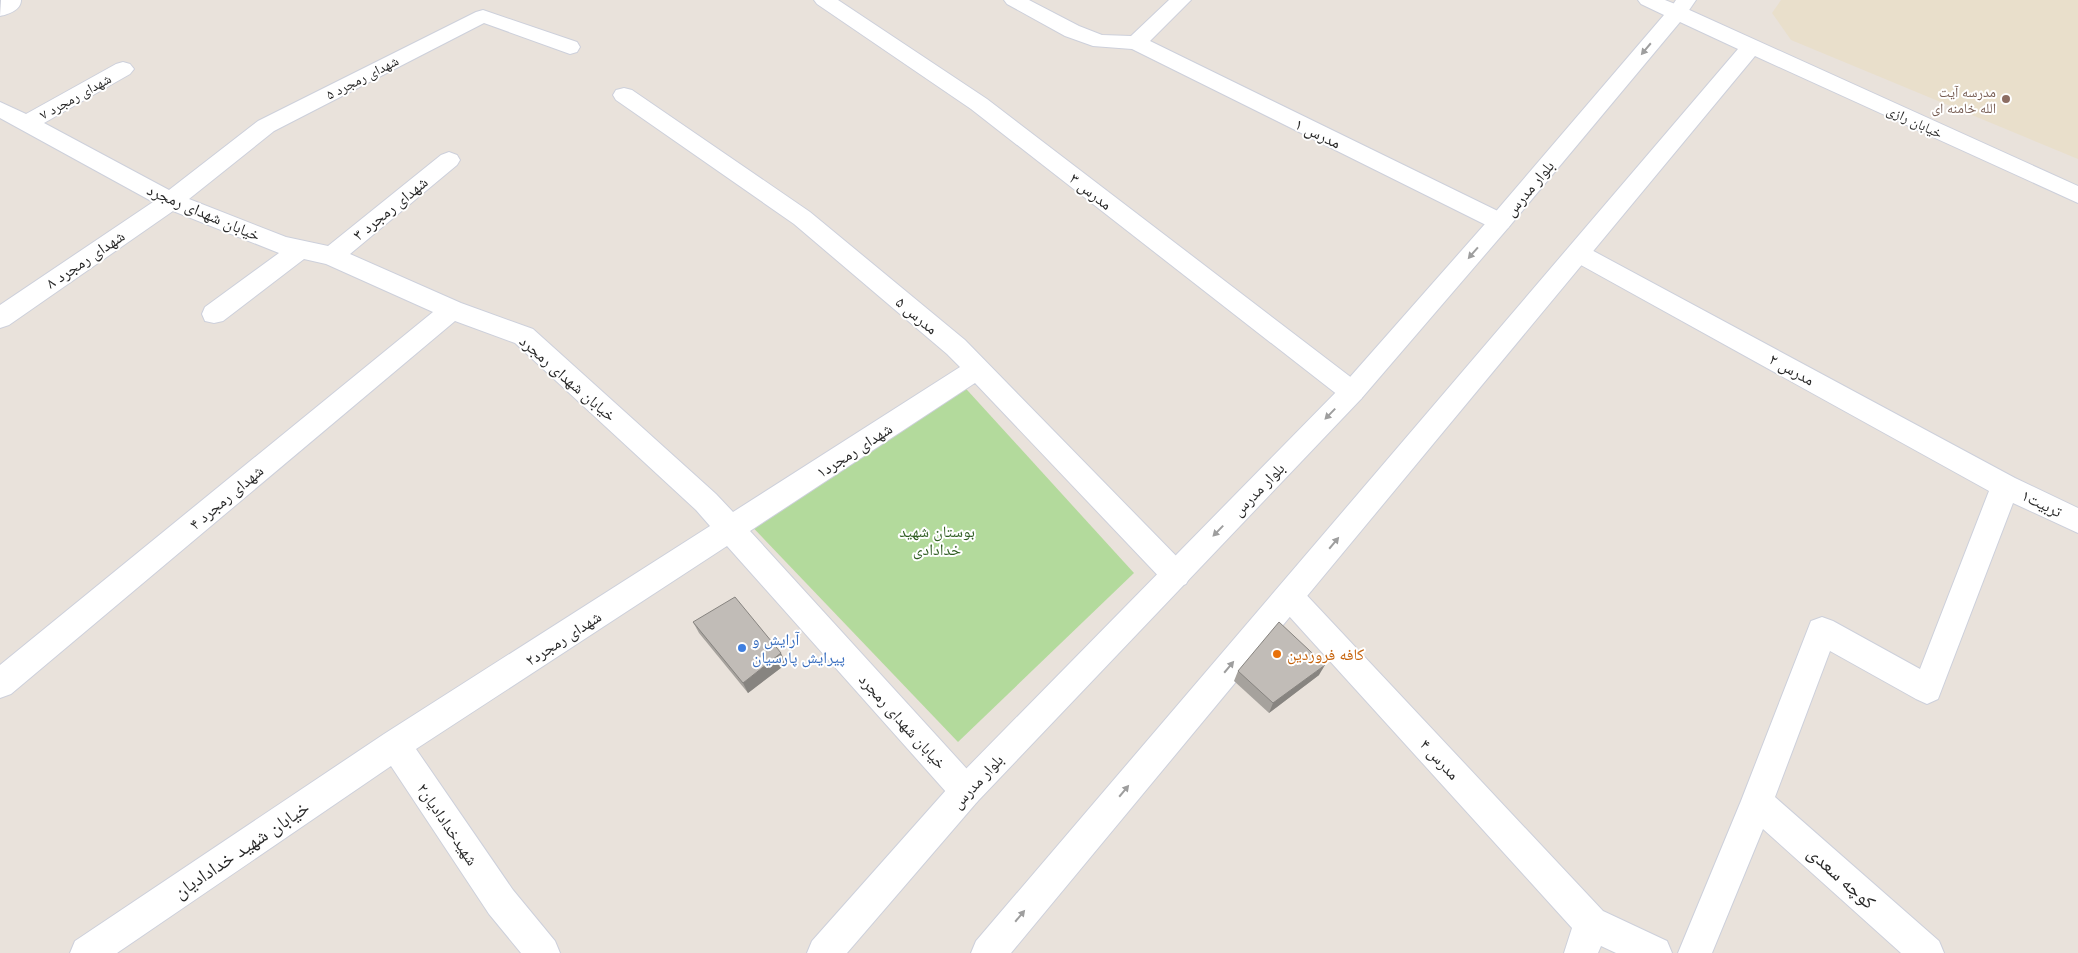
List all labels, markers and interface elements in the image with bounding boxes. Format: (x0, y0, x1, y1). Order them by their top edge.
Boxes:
one-way arrow (1640, 43, 1652, 55)
street label: شهدای رمجرد ۵ (322, 51, 402, 103)
street label: شهدای رمجرد ۷ (36, 68, 114, 124)
place label: مدرسه آیت الله خامنه ای (1931, 82, 1996, 117)
marker: مدرسه آیت الله خامنه ای (2000, 93, 2012, 105)
street label: خیابان رازی (1884, 100, 1946, 142)
street label: مدرس ۱ (1291, 112, 1345, 154)
street label: بلوار مدرس (1499, 155, 1559, 221)
street label: مدرس ۳ (1065, 167, 1117, 215)
street label: شهدای رمجرد ۳ (348, 171, 432, 245)
street label: خیابان شهدای رمجرد (144, 178, 264, 246)
street label: شهدای رمجرد ۸ (41, 225, 129, 293)
one-way arrow (1467, 247, 1479, 259)
street label: مدرس ۵ (891, 291, 943, 339)
street label: خیابان شهدای رمجرد (515, 330, 621, 426)
street label: مدرس ۲ (1765, 348, 1819, 390)
one-way arrow (1324, 408, 1336, 420)
street label: شهدای رمجرد۱ (812, 417, 896, 483)
street label: بلوار مدرس (1227, 457, 1289, 521)
street label: شهدای رمجرد ۴ (184, 459, 268, 535)
street label: تربیت۱ (2018, 484, 2066, 522)
park label: بوستان شهید خدادادی (899, 520, 975, 560)
one-way arrow (1212, 525, 1224, 537)
one-way arrow (1328, 537, 1339, 550)
street label: شهدای رمجرد۲ (521, 605, 605, 671)
place label: آرایش و پیرایش پارسیان (752, 628, 845, 668)
marker: آرایش و پیرایش پارسیان (736, 642, 748, 654)
place label: کافه فروردین (1287, 643, 1364, 665)
marker: کافه فروردین (1271, 648, 1283, 660)
one-way arrow (1223, 661, 1234, 673)
street label: خیابان شهدای رمجرد (854, 669, 952, 773)
street label: مدرس ۴ (1415, 734, 1465, 784)
street label: بلوار مدرس (946, 749, 1008, 813)
street label: شهیدخدادادیان۲ (412, 779, 484, 869)
one-way arrow (1119, 785, 1130, 798)
street label: خیابان شهید خدادادیان (168, 794, 314, 904)
street label: کوچه سعدی (1802, 839, 1882, 915)
one-way arrow (1014, 909, 1025, 922)

